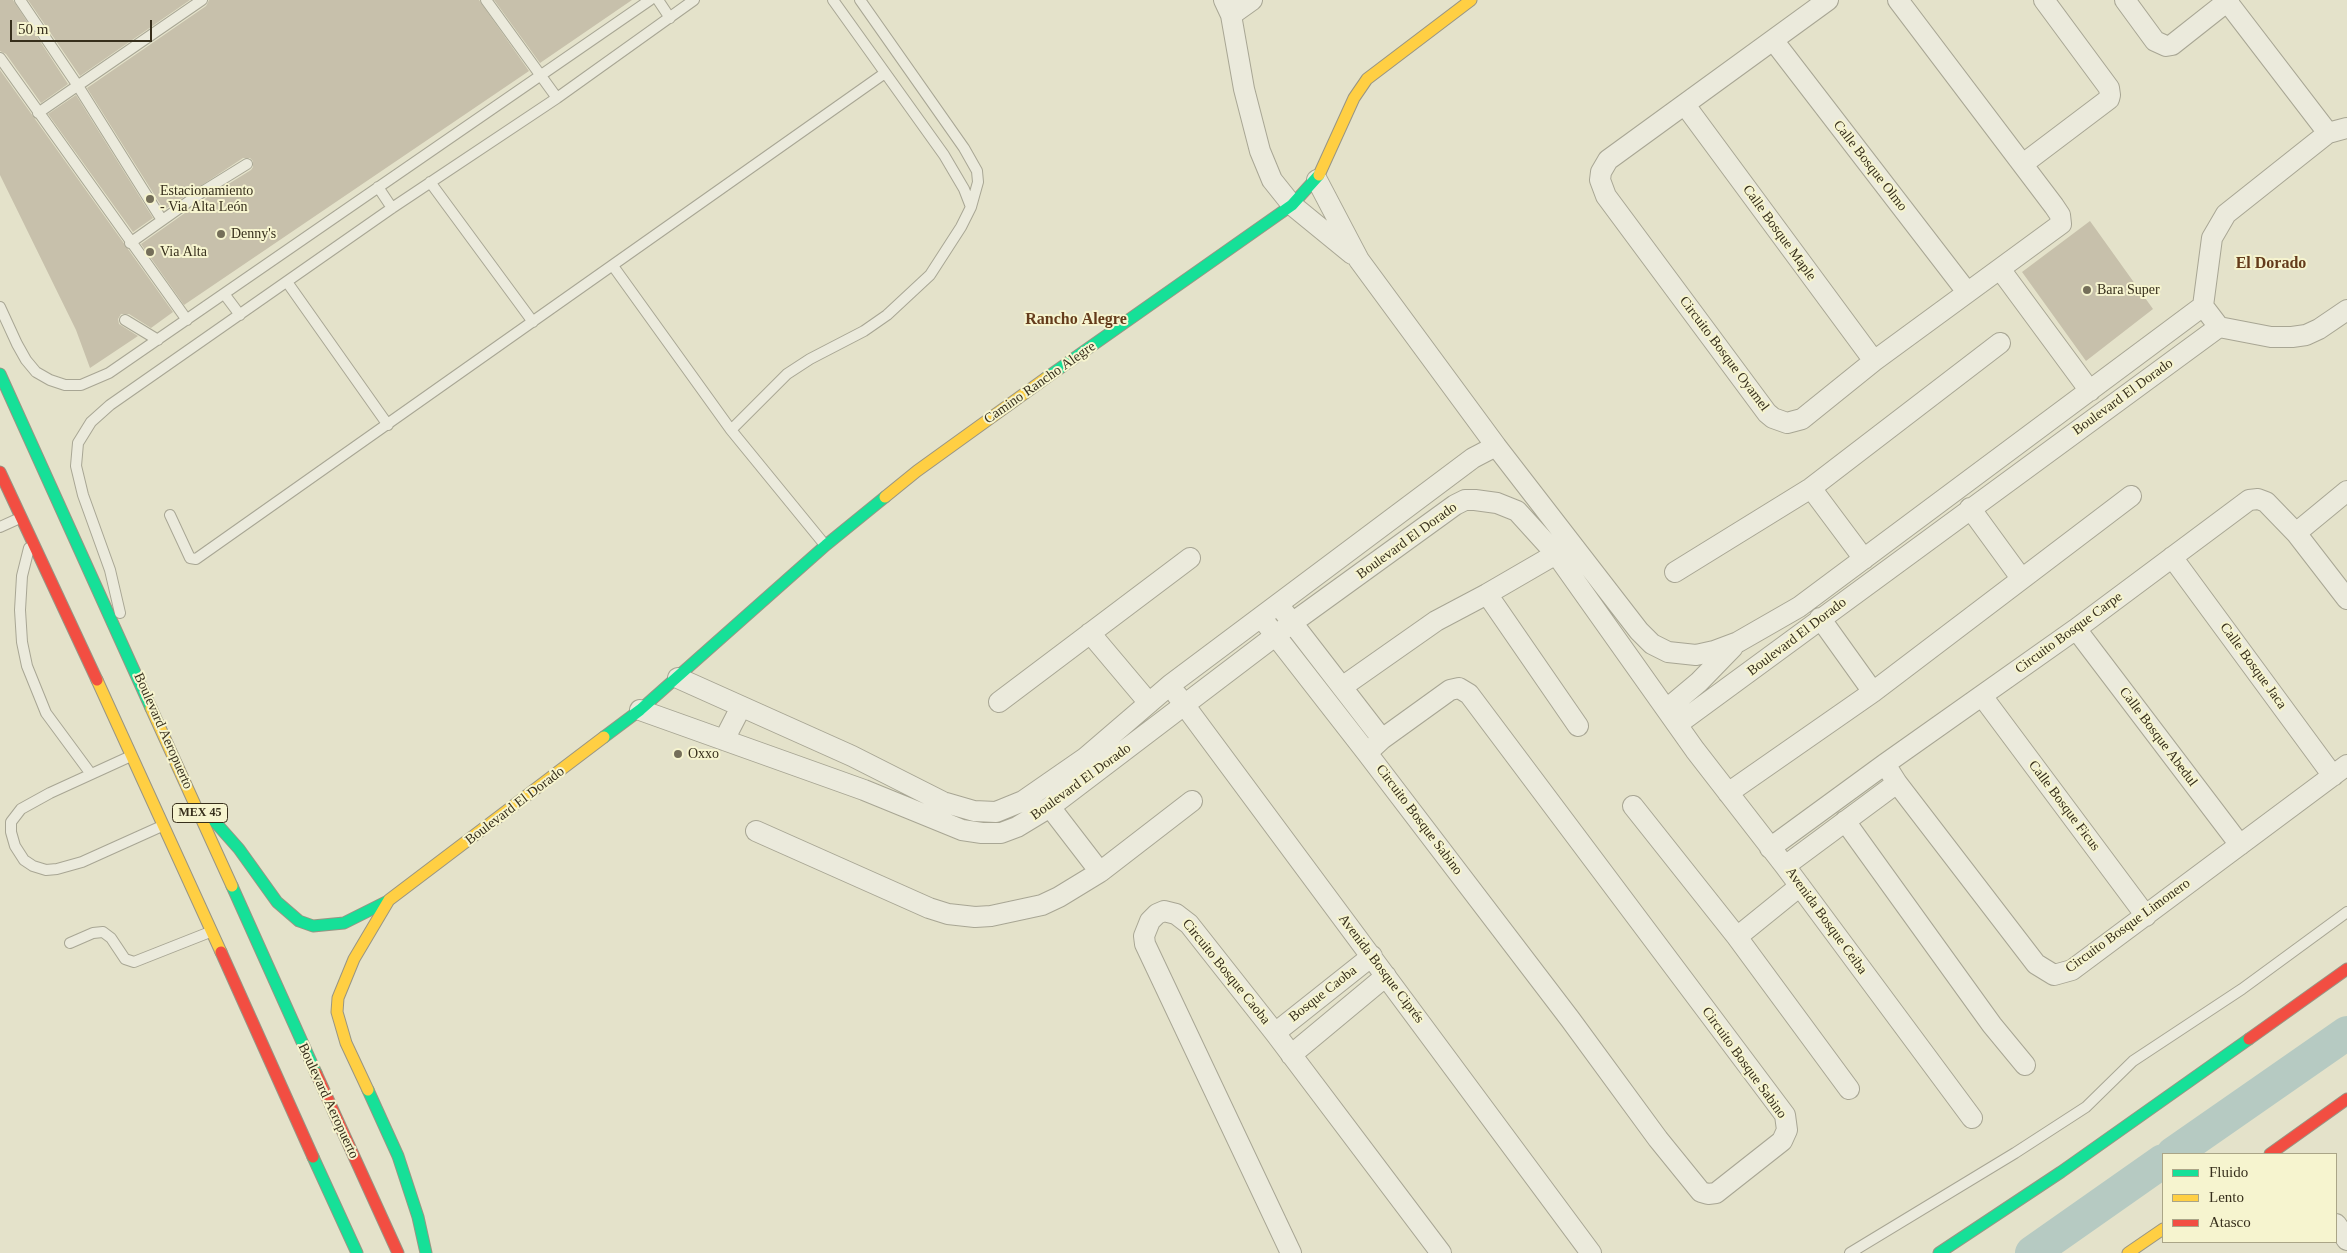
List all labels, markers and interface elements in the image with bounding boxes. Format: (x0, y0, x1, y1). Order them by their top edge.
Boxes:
scale bar (12, 10, 155, 42)
text: 50 m (18, 21, 48, 37)
street label: Calle Bosque Olmo (1829, 117, 1911, 215)
street label: Calle Bosque Maple (1739, 182, 1819, 284)
place label: Estacionamiento - Via Alta León (160, 183, 253, 216)
marker: Estacionamiento - Via Alta León (144, 193, 156, 205)
place label: Denny's (231, 226, 276, 242)
marker: Denny's (215, 228, 227, 240)
place label: Via Alta (160, 244, 207, 260)
marker: Via Alta (144, 246, 156, 258)
district label: El Dorado (2236, 254, 2306, 274)
place label: Bara Super (2097, 282, 2160, 298)
marker: Bara Super (2081, 284, 2093, 296)
street label: Circuito Bosque Oyamel (1675, 293, 1773, 415)
district label: Rancho Alegre (1025, 310, 1127, 330)
street label: Camino Rancho Alegre (981, 338, 1099, 428)
street label: Boulevard El Dorado (2070, 355, 2176, 439)
street label: Boulevard El Dorado (1354, 499, 1460, 583)
street label: Circuito Bosque Carpe (2012, 588, 2126, 678)
street label: Boulevard El Dorado (1744, 594, 1850, 680)
street label: Calle Bosque Jaca (2216, 620, 2290, 712)
street label: Boulevard Aeropuerto (130, 670, 196, 792)
street label: Calle Bosque Abedul (2115, 684, 2201, 790)
street label: Boulevard El Dorado (1028, 740, 1134, 824)
place label: Oxxo (688, 746, 719, 762)
marker: Oxxo (672, 748, 684, 760)
street label: Calle Bosque Ficus (2025, 757, 2103, 855)
street label: Circuito Bosque Sabino (1372, 762, 1466, 878)
street label: Boulevard El Dorado (462, 763, 568, 849)
road number: MEX 45 (172, 804, 228, 822)
street label: Avenida Bosque Ceiba (1782, 864, 1870, 978)
street label: Circuito Bosque Limonero (2062, 875, 2194, 977)
street label: Avenida Bosque Ciprés (1335, 911, 1427, 1027)
street label: Circuito Bosque Caoba (1178, 916, 1274, 1028)
street label: Bosque Caoba (1286, 962, 1360, 1026)
street label: Circuito Bosque Sabino (1698, 1004, 1790, 1122)
street label: Boulevard Aeropuerto (294, 1041, 362, 1161)
legend (2162, 1153, 2337, 1243)
text: Fluido (2209, 1164, 2248, 1180)
text: Lento (2209, 1189, 2244, 1205)
text: Atasco (2209, 1214, 2251, 1230)

